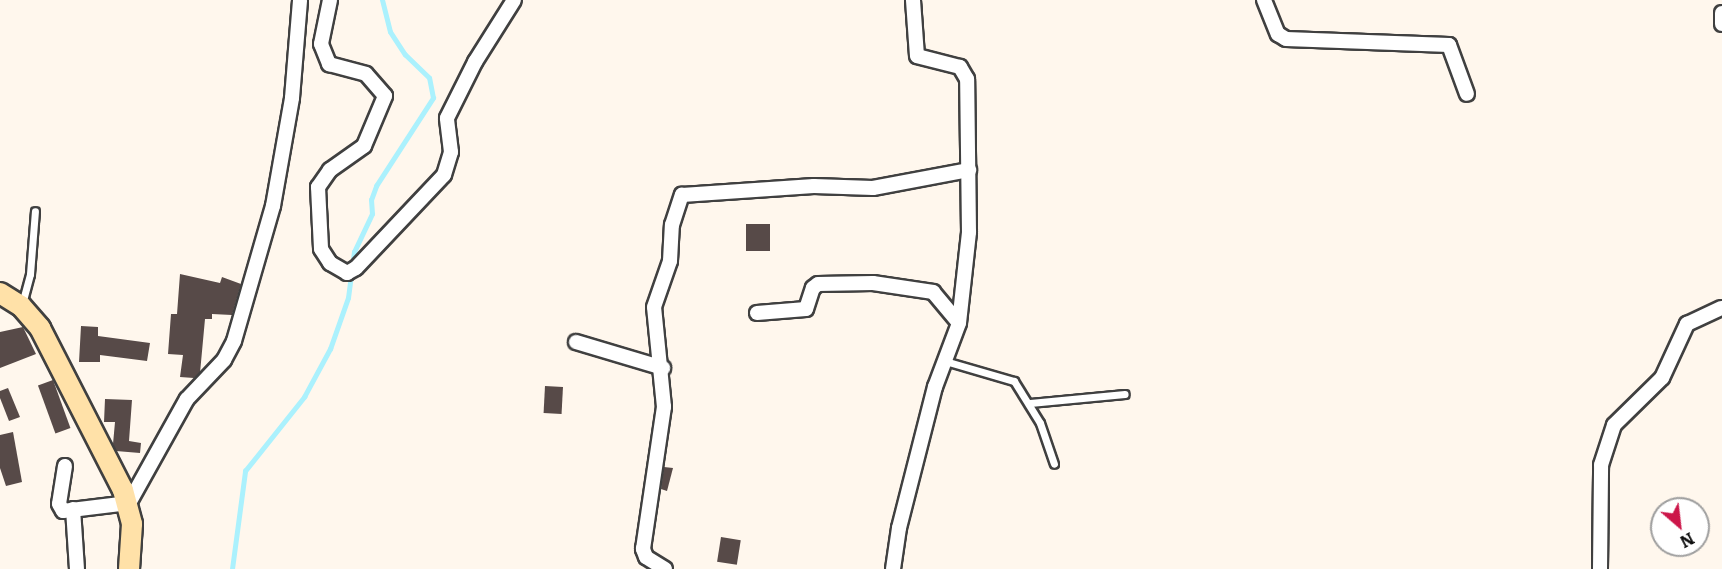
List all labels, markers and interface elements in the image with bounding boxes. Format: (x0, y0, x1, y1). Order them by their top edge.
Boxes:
north arrow (1650, 497, 1710, 557)
text: N (1676, 527, 1699, 555)

